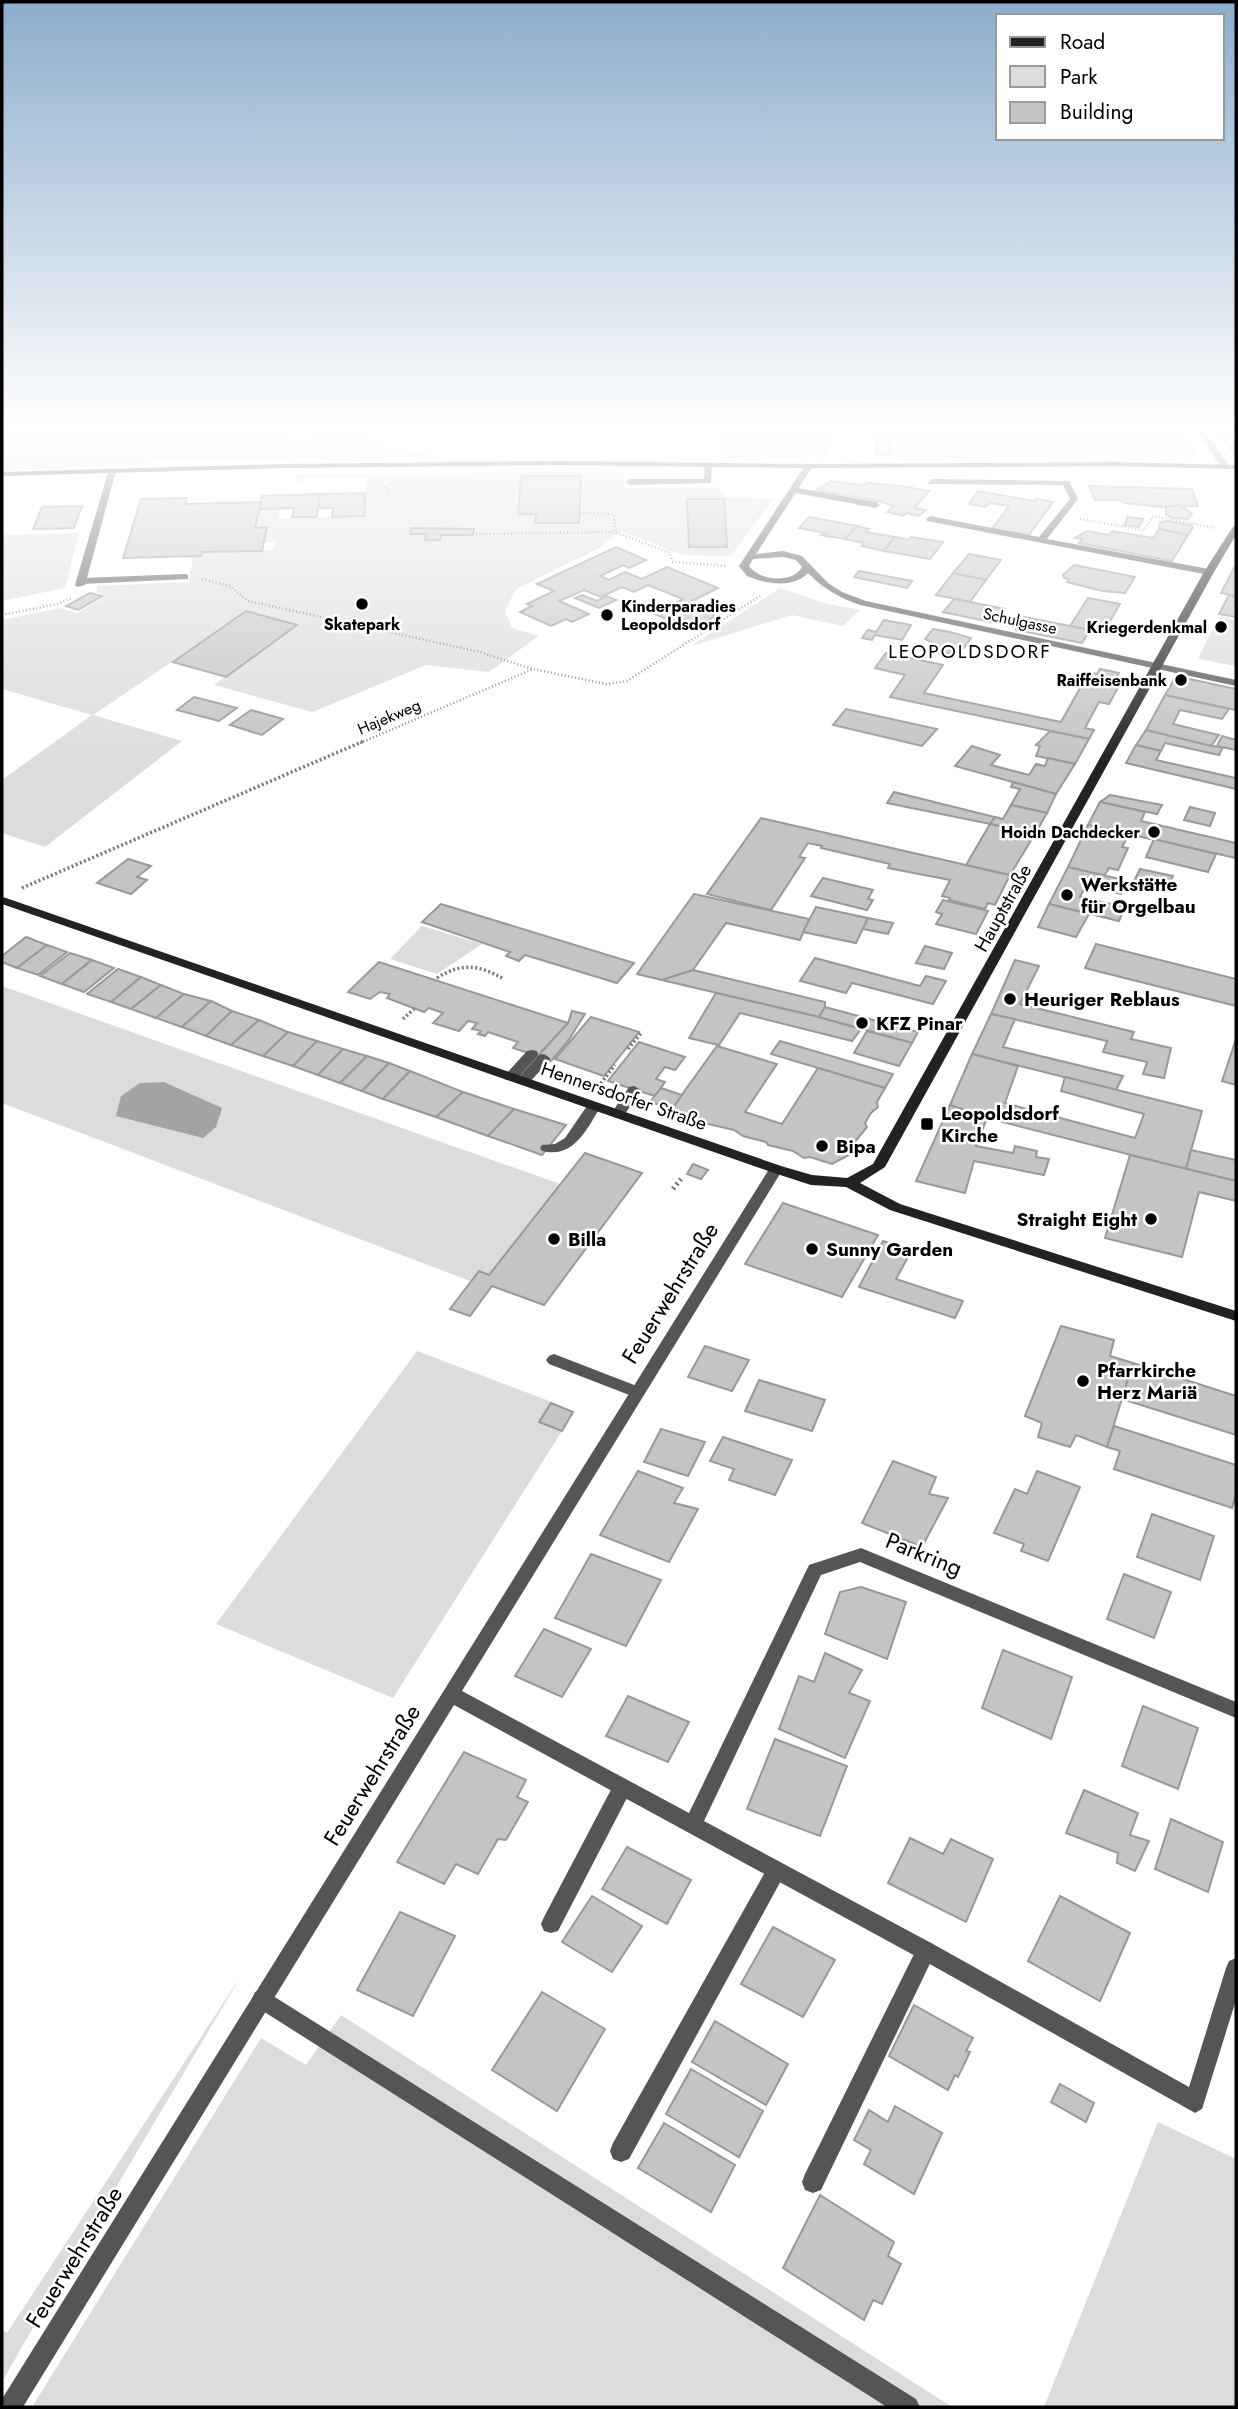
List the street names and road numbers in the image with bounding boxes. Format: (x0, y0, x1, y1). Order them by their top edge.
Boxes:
street label: Schulgasse (981, 602, 1059, 640)
street label: Hajekweg (354, 693, 424, 741)
street label: Hauptstraße (968, 859, 1038, 957)
street label: Hennersdorfer Straße (538, 1055, 711, 1137)
street label: Feuerwehrstraße (613, 1216, 727, 1370)
street label: Parkring (881, 1523, 967, 1585)
street label: Feuerwehrstraße (315, 1698, 429, 1852)
street label: Feuerwehrstraße (17, 2180, 131, 2334)

